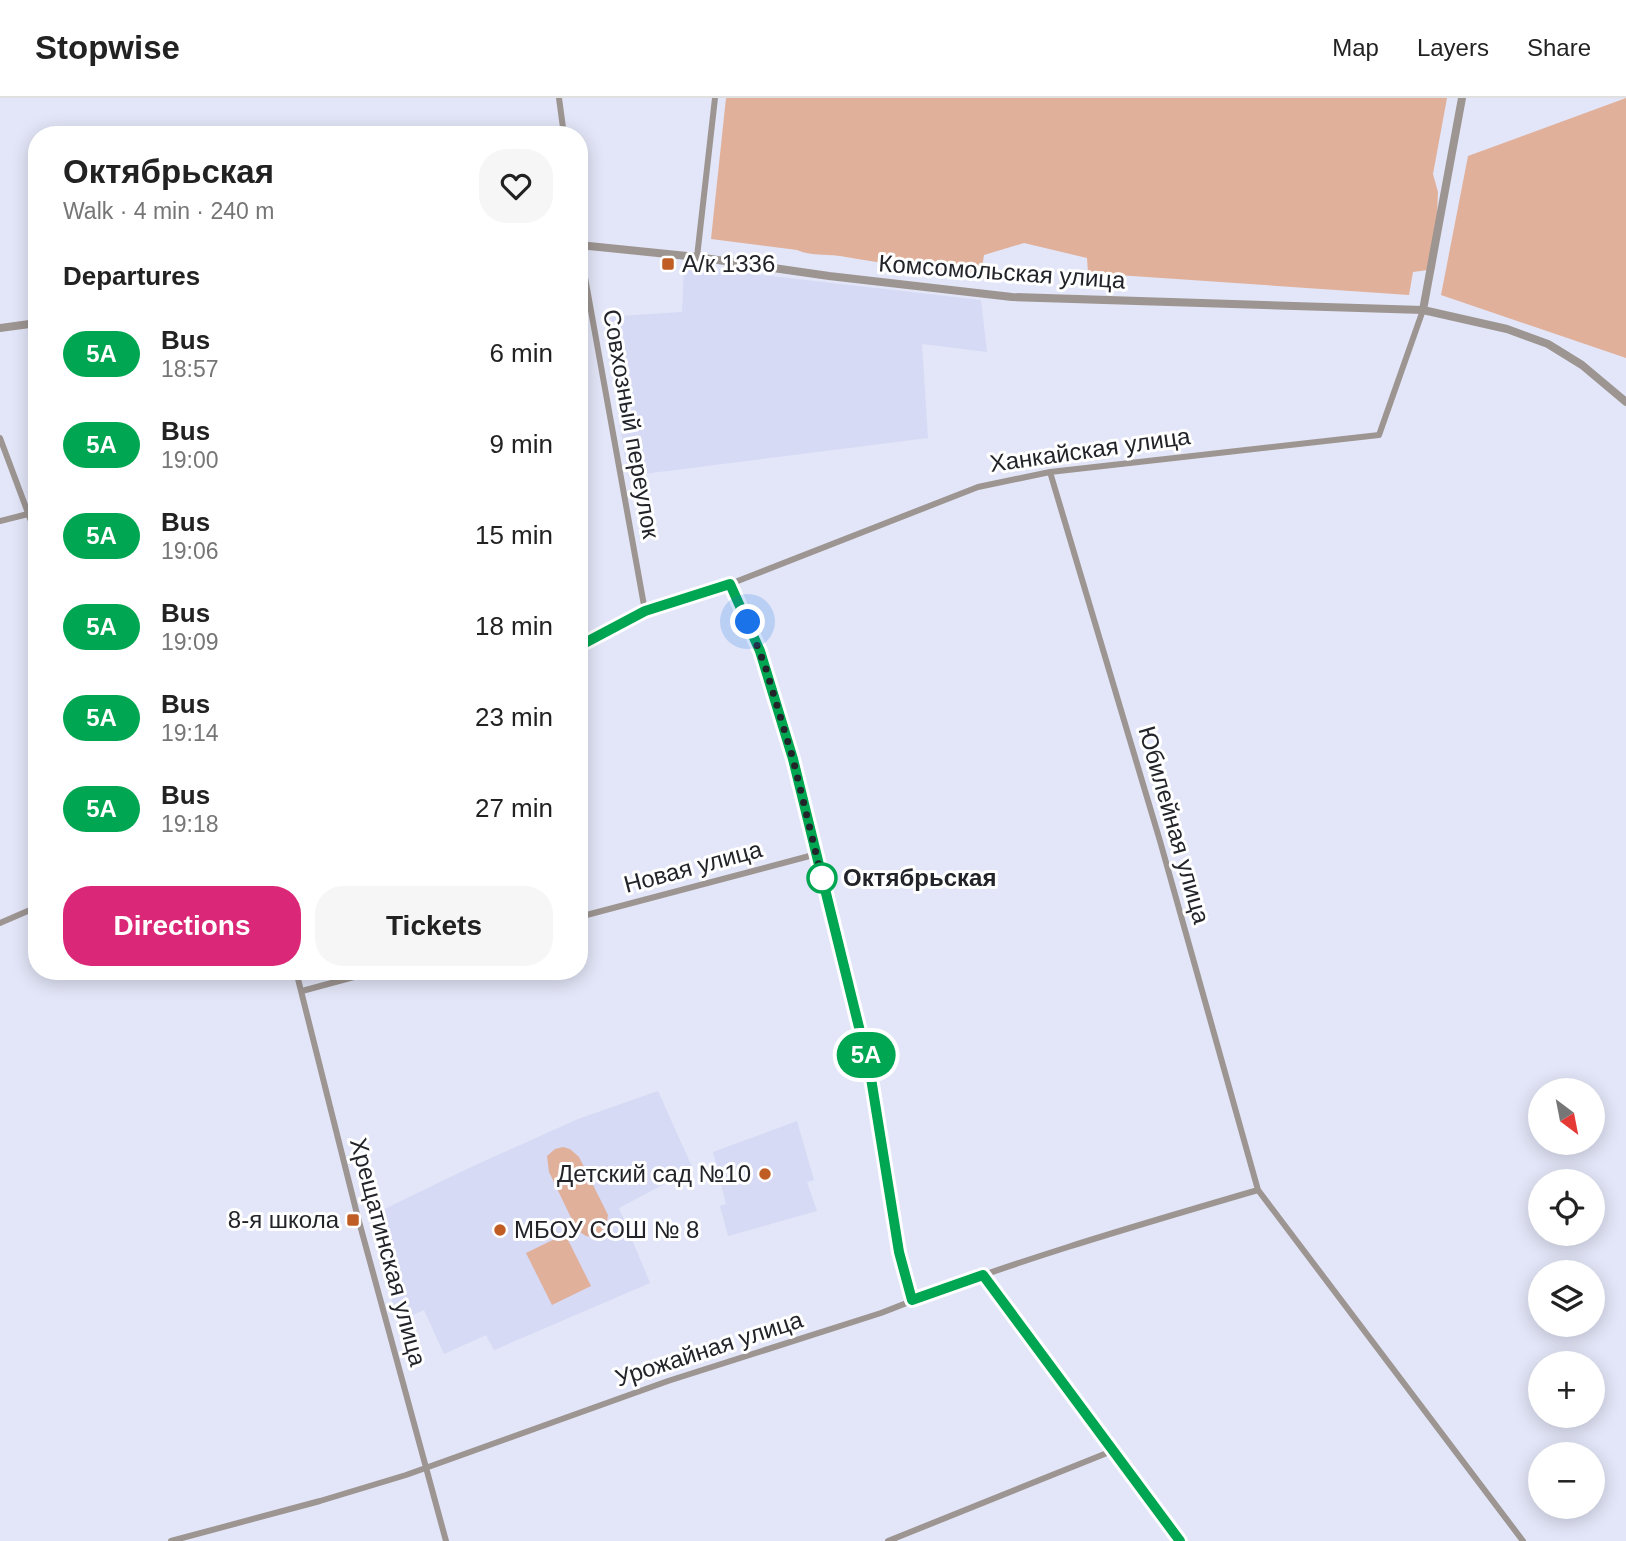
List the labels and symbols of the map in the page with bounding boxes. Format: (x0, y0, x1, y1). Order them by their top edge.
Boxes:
street label: Комсомольская улица (878, 249, 1127, 294)
place label: А/к 1336 (682, 250, 775, 277)
marker: А/к 1336 (660, 256, 676, 272)
street label: Совхозный переулок (598, 307, 665, 541)
street label: Ханкайская улица (988, 422, 1193, 477)
your location (730, 604, 765, 639)
street label: Юбилейная улица (1133, 723, 1216, 927)
street label: Новая улица (621, 835, 766, 898)
marker: Октябрьская (807, 863, 837, 893)
place label: Октябрьская (843, 864, 996, 891)
line badge: 5А (834, 1032, 898, 1078)
north arrow (1528, 1078, 1605, 1155)
street label: Хрещатинская улица (345, 1135, 432, 1369)
place label: Детский сад №10 (557, 1160, 751, 1187)
marker: Детский сад №10 (757, 1166, 773, 1182)
place label: 8-я школа (228, 1206, 340, 1233)
marker: 8-я школа (345, 1212, 361, 1228)
place label: МБОУ СОШ № 8 (514, 1216, 699, 1243)
marker: МБОУ СОШ № 8 (492, 1222, 508, 1238)
street label: Урожайная улица (612, 1305, 807, 1392)

